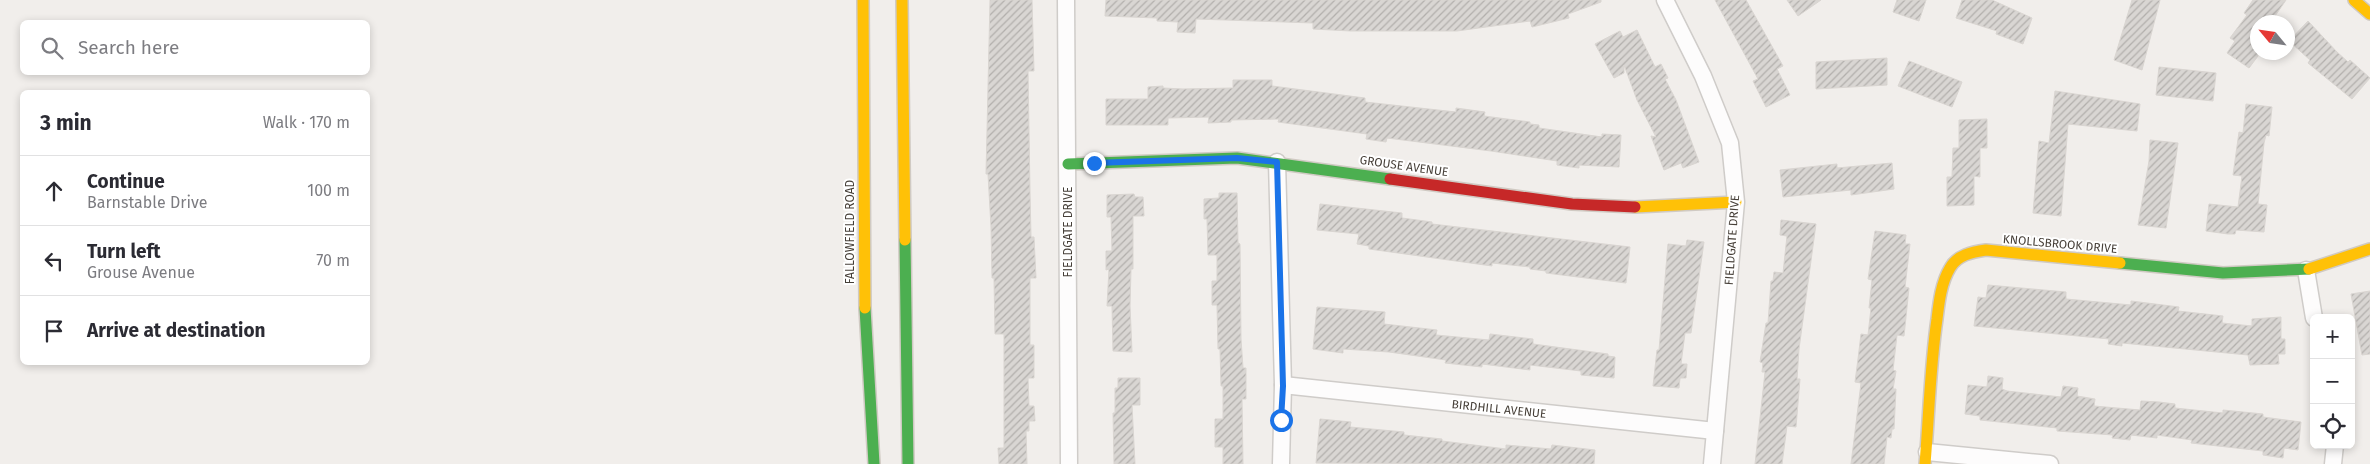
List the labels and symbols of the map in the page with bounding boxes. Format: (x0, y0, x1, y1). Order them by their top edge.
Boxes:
north arrow (2250, 15, 2295, 60)
route end (1083, 152, 1106, 175)
street label: GROUSE AVENUE (1359, 153, 1449, 179)
street label: FALLOWFIELD ROAD (843, 179, 857, 284)
street label: FIELDGATE DRIVE (1061, 187, 1075, 277)
street label: FIELDGATE DRIVE (1722, 194, 1742, 286)
street label: KNOLLSBROOK DRIVE (2002, 232, 2118, 256)
street label: BIRDHILL AVENUE (1451, 397, 1547, 421)
route start (1270, 409, 1293, 432)

